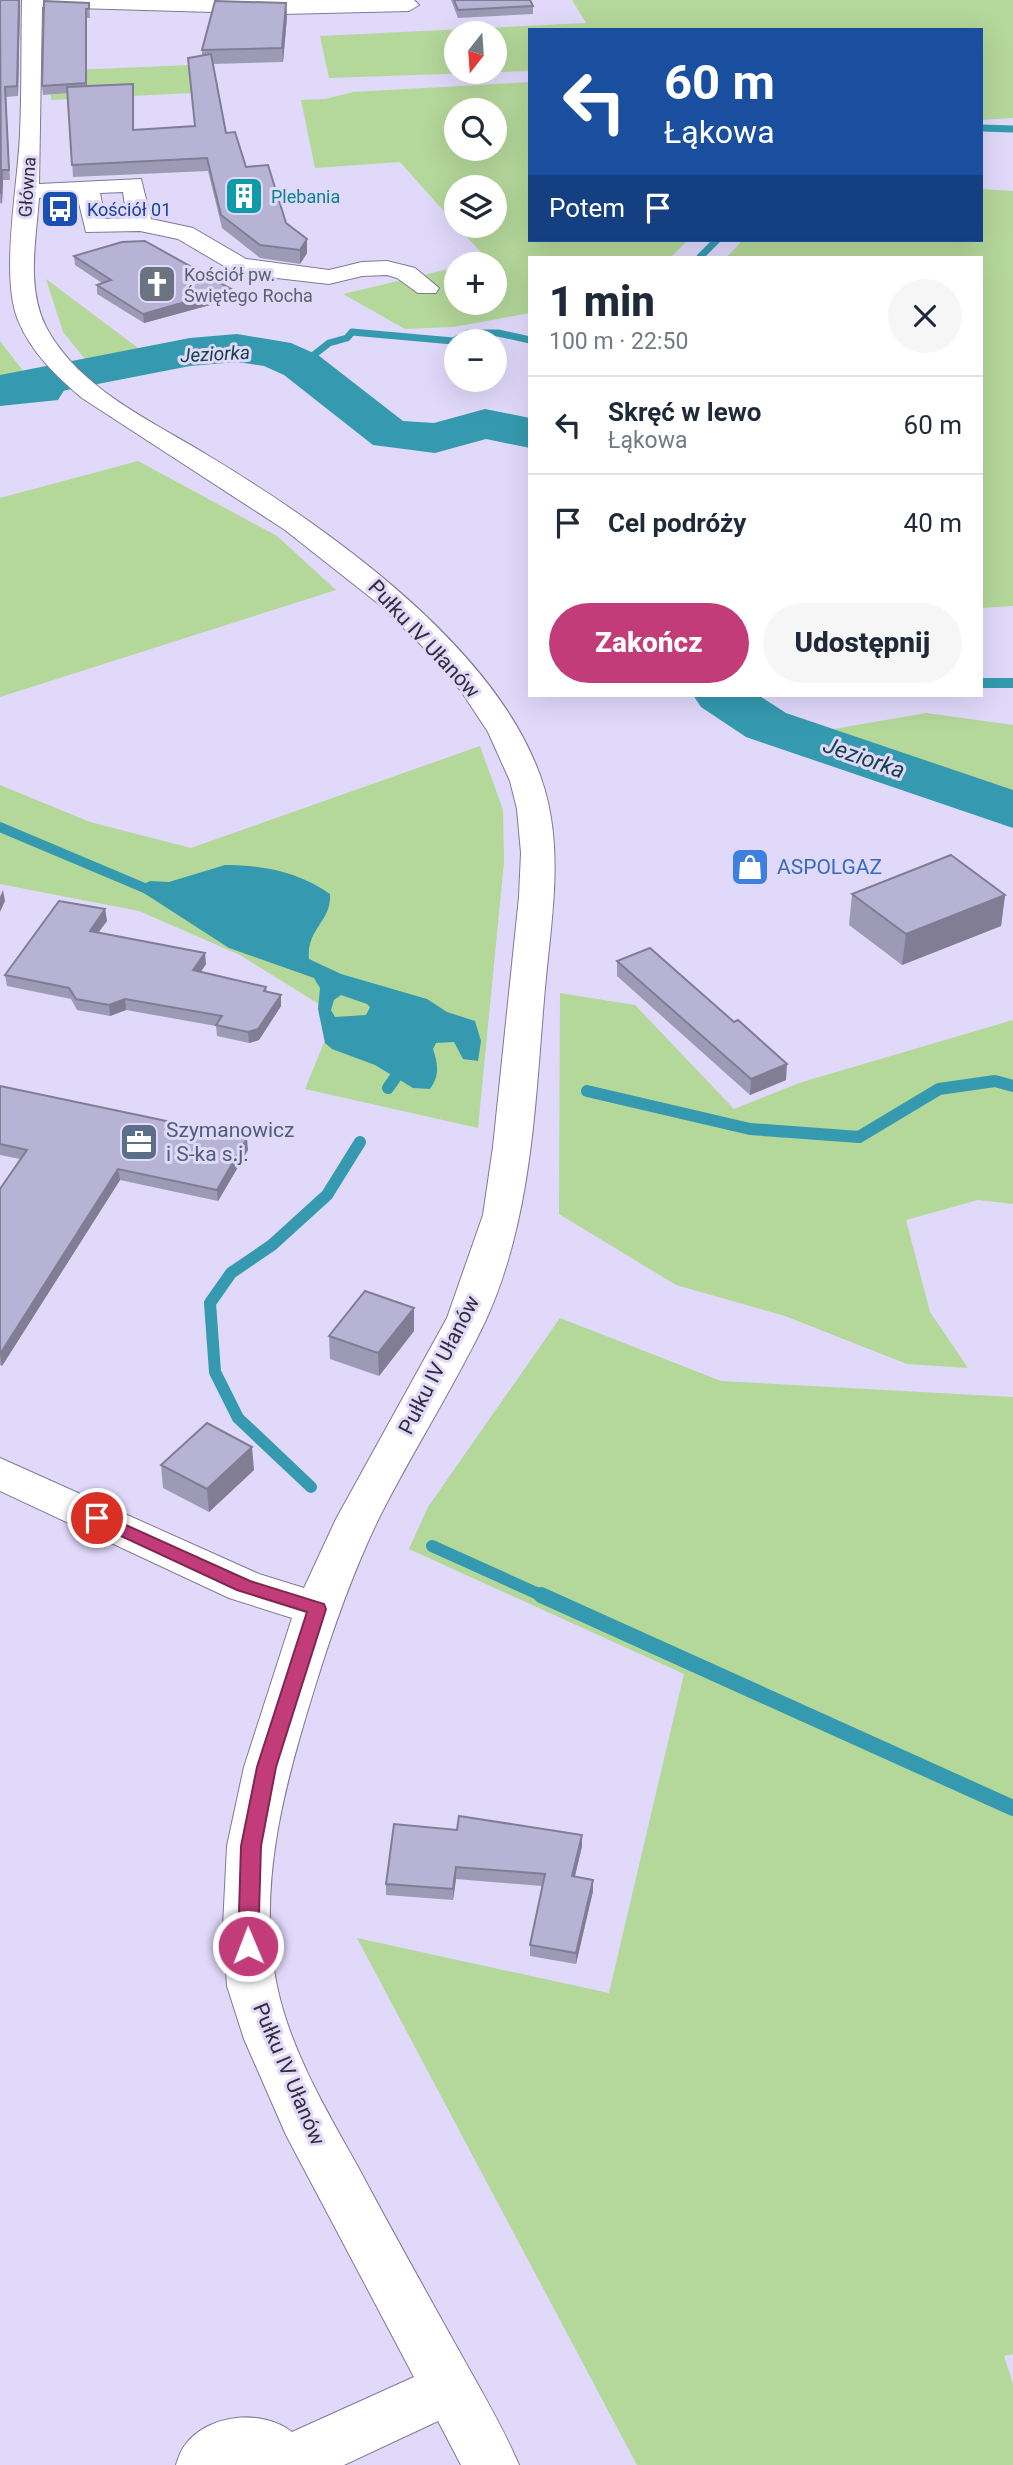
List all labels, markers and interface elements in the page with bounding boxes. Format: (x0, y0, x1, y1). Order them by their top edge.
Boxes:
north arrow (444, 21, 508, 84)
map controls (444, 21, 507, 392)
text: 60 m (664, 54, 775, 111)
icon: left (549, 56, 640, 147)
button: search (444, 98, 507, 161)
text: Łąkowa (664, 113, 775, 151)
street label: Główna (14, 156, 40, 218)
building icon: Plebania (223, 175, 265, 217)
button: layers (444, 175, 507, 238)
place label: Plebania (271, 186, 340, 207)
bus stop icon: Kościół 01 (39, 188, 81, 230)
icon: arrive (639, 189, 677, 227)
text: Potem (549, 193, 625, 223)
place label: Kościół 01 (87, 199, 171, 220)
button: + (444, 252, 507, 315)
church icon: Kościół pw. Świętego Rocha (136, 263, 178, 305)
place label: Kościół pw. Świętego Rocha (184, 264, 313, 306)
text: 1 min (549, 277, 655, 326)
button: close (888, 279, 962, 353)
text: 100 m · 22:50 (549, 328, 688, 355)
button: − (444, 329, 507, 392)
water label: Jeziorka (180, 341, 250, 367)
text: Skręć w lewo (608, 397, 761, 427)
icon: left (549, 406, 587, 444)
text: 60 m (904, 410, 962, 440)
text: Łąkowa (608, 427, 687, 454)
icon: arrive (549, 504, 587, 542)
text: Cel podróży (608, 508, 746, 538)
text: 40 m (904, 508, 962, 538)
street label: Pułku IV Ułanów (363, 575, 485, 703)
button: Zakończ (549, 603, 749, 683)
button: Udostępnij (763, 603, 962, 683)
water label: Jeziorka (820, 732, 908, 784)
shop icon: ASPOLGAZ (729, 846, 771, 888)
place label: ASPOLGAZ (777, 855, 882, 879)
place label: Szymanowicz i S-ka s.j. (166, 1118, 295, 1166)
office icon: Szymanowicz i S-ka s.j. (118, 1121, 160, 1163)
street label: Pułku IV Ułanów (394, 1292, 484, 1438)
pin (67, 1488, 127, 1548)
icon: arrive (78, 1499, 116, 1537)
position arrow (211, 1909, 285, 1983)
street label: Pułku IV Ułanów (248, 1999, 330, 2149)

